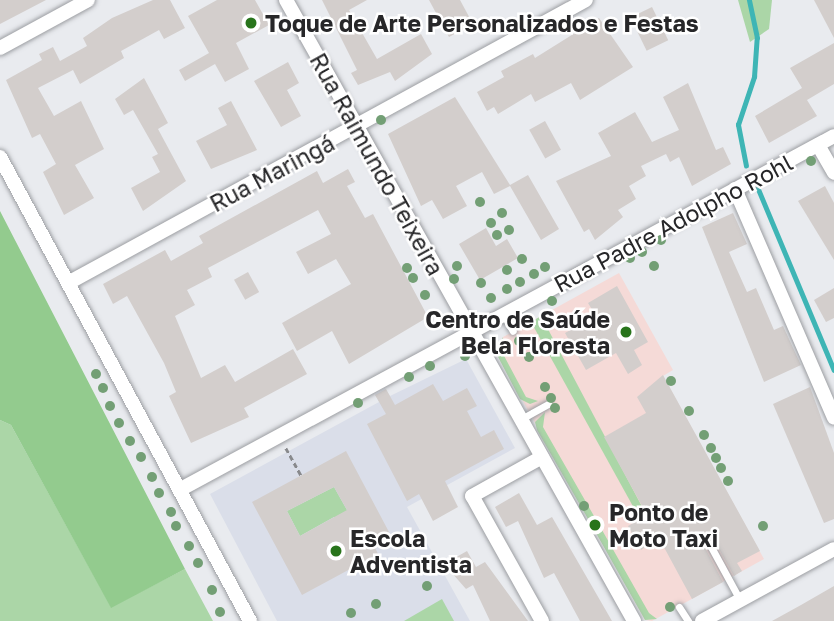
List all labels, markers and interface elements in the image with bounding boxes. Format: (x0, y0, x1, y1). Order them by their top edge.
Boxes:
place label: Toque de Arte Personalizados e Festas (265, 9, 699, 37)
marker: Toque de Arte Personalizados e Festas (243, 15, 259, 31)
street label: Rua Raimundo Teixeira (304, 48, 450, 280)
street label: Rua Maringá (205, 129, 339, 217)
street label: Rua Padre Adolpho Rohl (549, 148, 797, 298)
place label: Centro de Saúde Bela Floresta (425, 305, 610, 359)
marker: Centro de Saúde Bela Floresta (616, 322, 636, 342)
place label: Ponto de Moto Taxi (609, 498, 718, 552)
marker: Ponto de Moto Taxi (587, 517, 603, 533)
place label: Escola Adventista (350, 524, 472, 578)
marker: Escola Adventista (328, 543, 344, 559)

